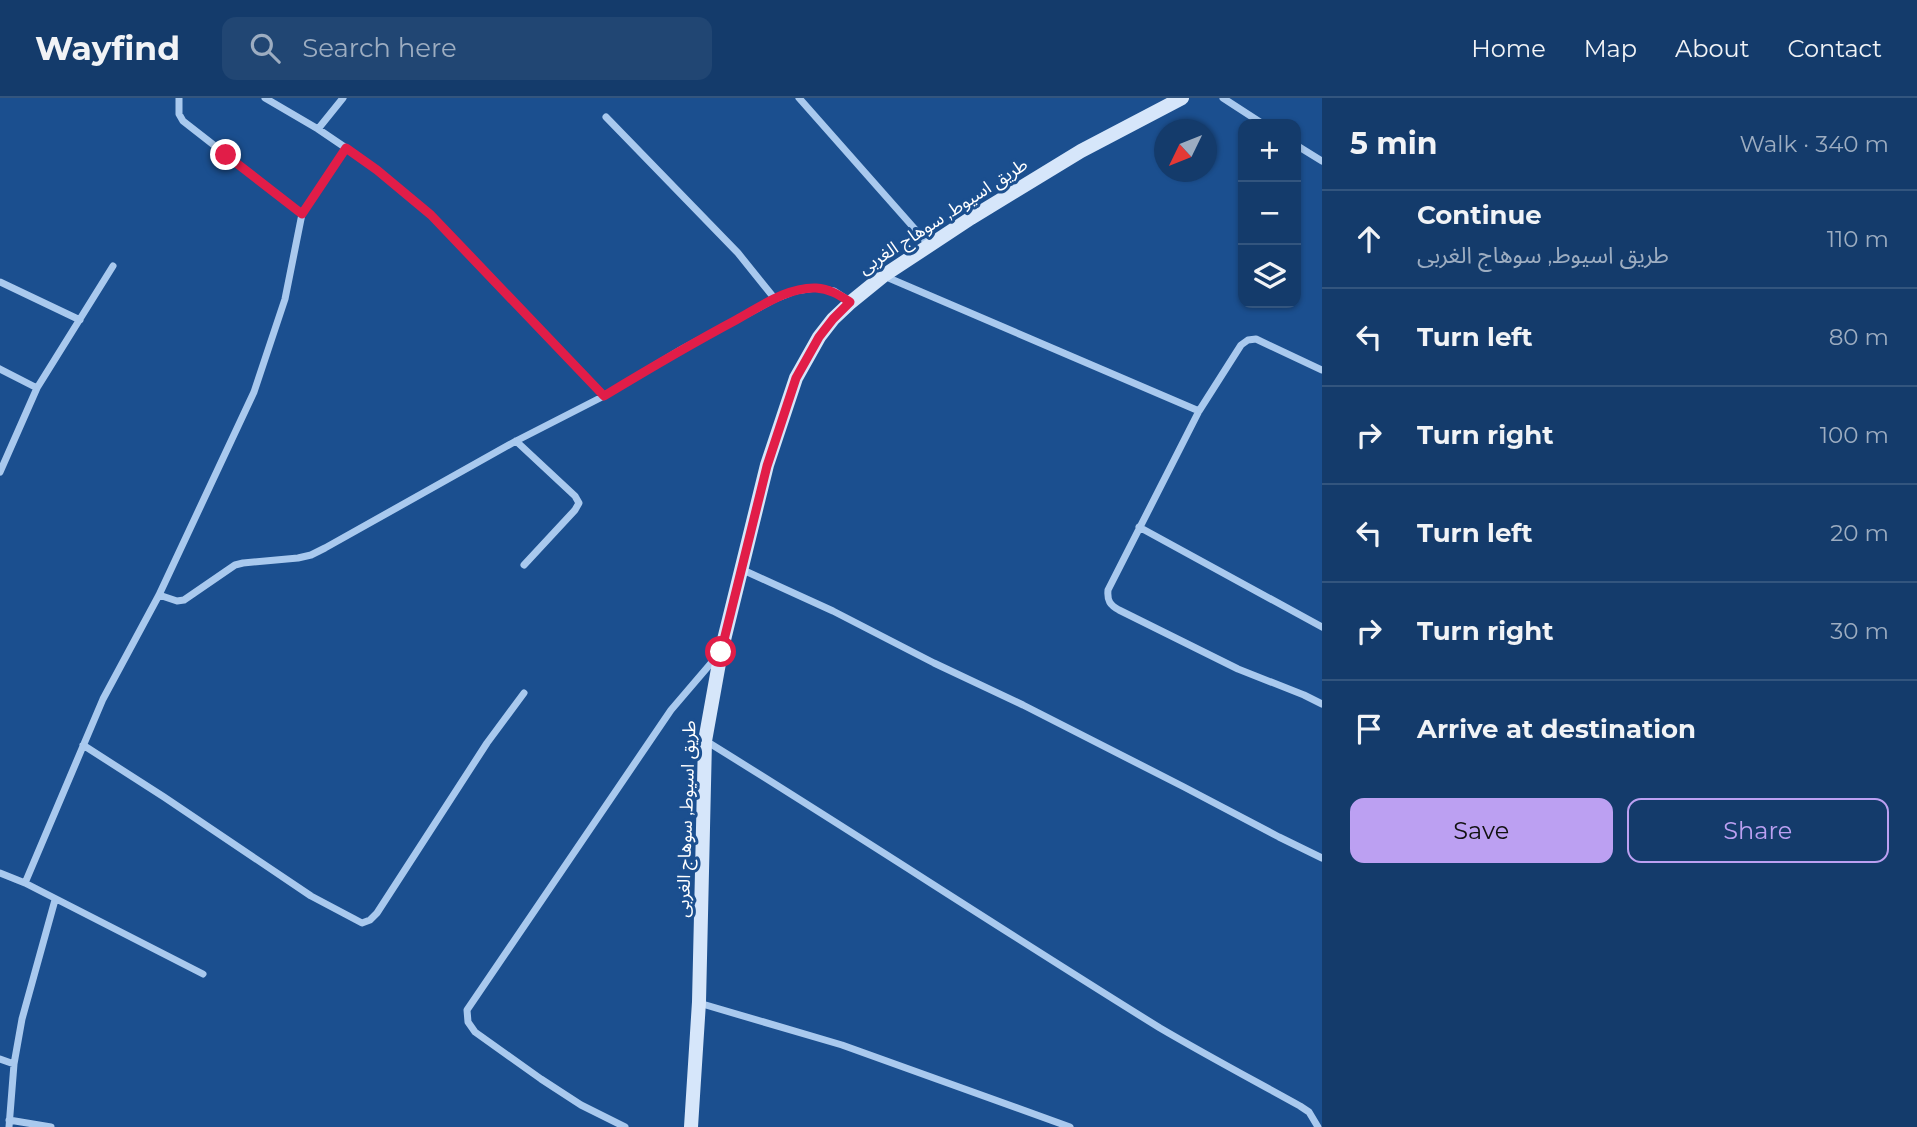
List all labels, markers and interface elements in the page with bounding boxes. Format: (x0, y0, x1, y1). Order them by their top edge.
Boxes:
search box (222, 17, 712, 80)
text: Wayfind (35, 28, 180, 68)
icon: search (246, 29, 284, 67)
text: Search here (302, 32, 457, 64)
text: Home (1471, 34, 1546, 63)
text: Map (1584, 34, 1637, 63)
text: About (1675, 34, 1749, 63)
text: Contact (1787, 34, 1882, 63)
north arrow (1154, 119, 1217, 182)
map controls (1238, 119, 1301, 308)
button: + (1238, 119, 1301, 182)
text: 5 min (1350, 125, 1438, 162)
text: Walk · 340 m (1740, 130, 1889, 158)
route end (210, 139, 241, 170)
street label: طريق اسيوط, سوهاج الغربى (854, 153, 1033, 281)
button: − (1238, 182, 1301, 245)
text: Continue (1417, 199, 1542, 231)
icon: ahead (1350, 220, 1388, 258)
text: 110 m (1827, 225, 1889, 253)
text: طريق اسيوط, سوهاج الغربى (1417, 241, 1669, 269)
button: layers (1238, 245, 1301, 308)
icon: left (1350, 318, 1388, 356)
text: Turn left (1417, 321, 1533, 353)
text: 80 m (1829, 323, 1889, 351)
icon: right (1350, 416, 1388, 454)
text: Turn right (1417, 419, 1553, 451)
text: 100 m (1820, 421, 1889, 449)
icon: left (1350, 514, 1388, 552)
text: Turn left (1417, 517, 1533, 549)
text: 20 m (1830, 519, 1889, 547)
icon: right (1350, 612, 1388, 650)
text: Turn right (1417, 615, 1553, 647)
text: 30 m (1830, 617, 1889, 645)
route start (705, 636, 736, 667)
icon: arrive (1350, 710, 1388, 748)
text: Arrive at destination (1417, 713, 1696, 745)
street label: طريق اسيوط, سوهاج الغربى (672, 720, 702, 918)
button: Save (1350, 798, 1613, 863)
button: Share (1627, 798, 1889, 863)

